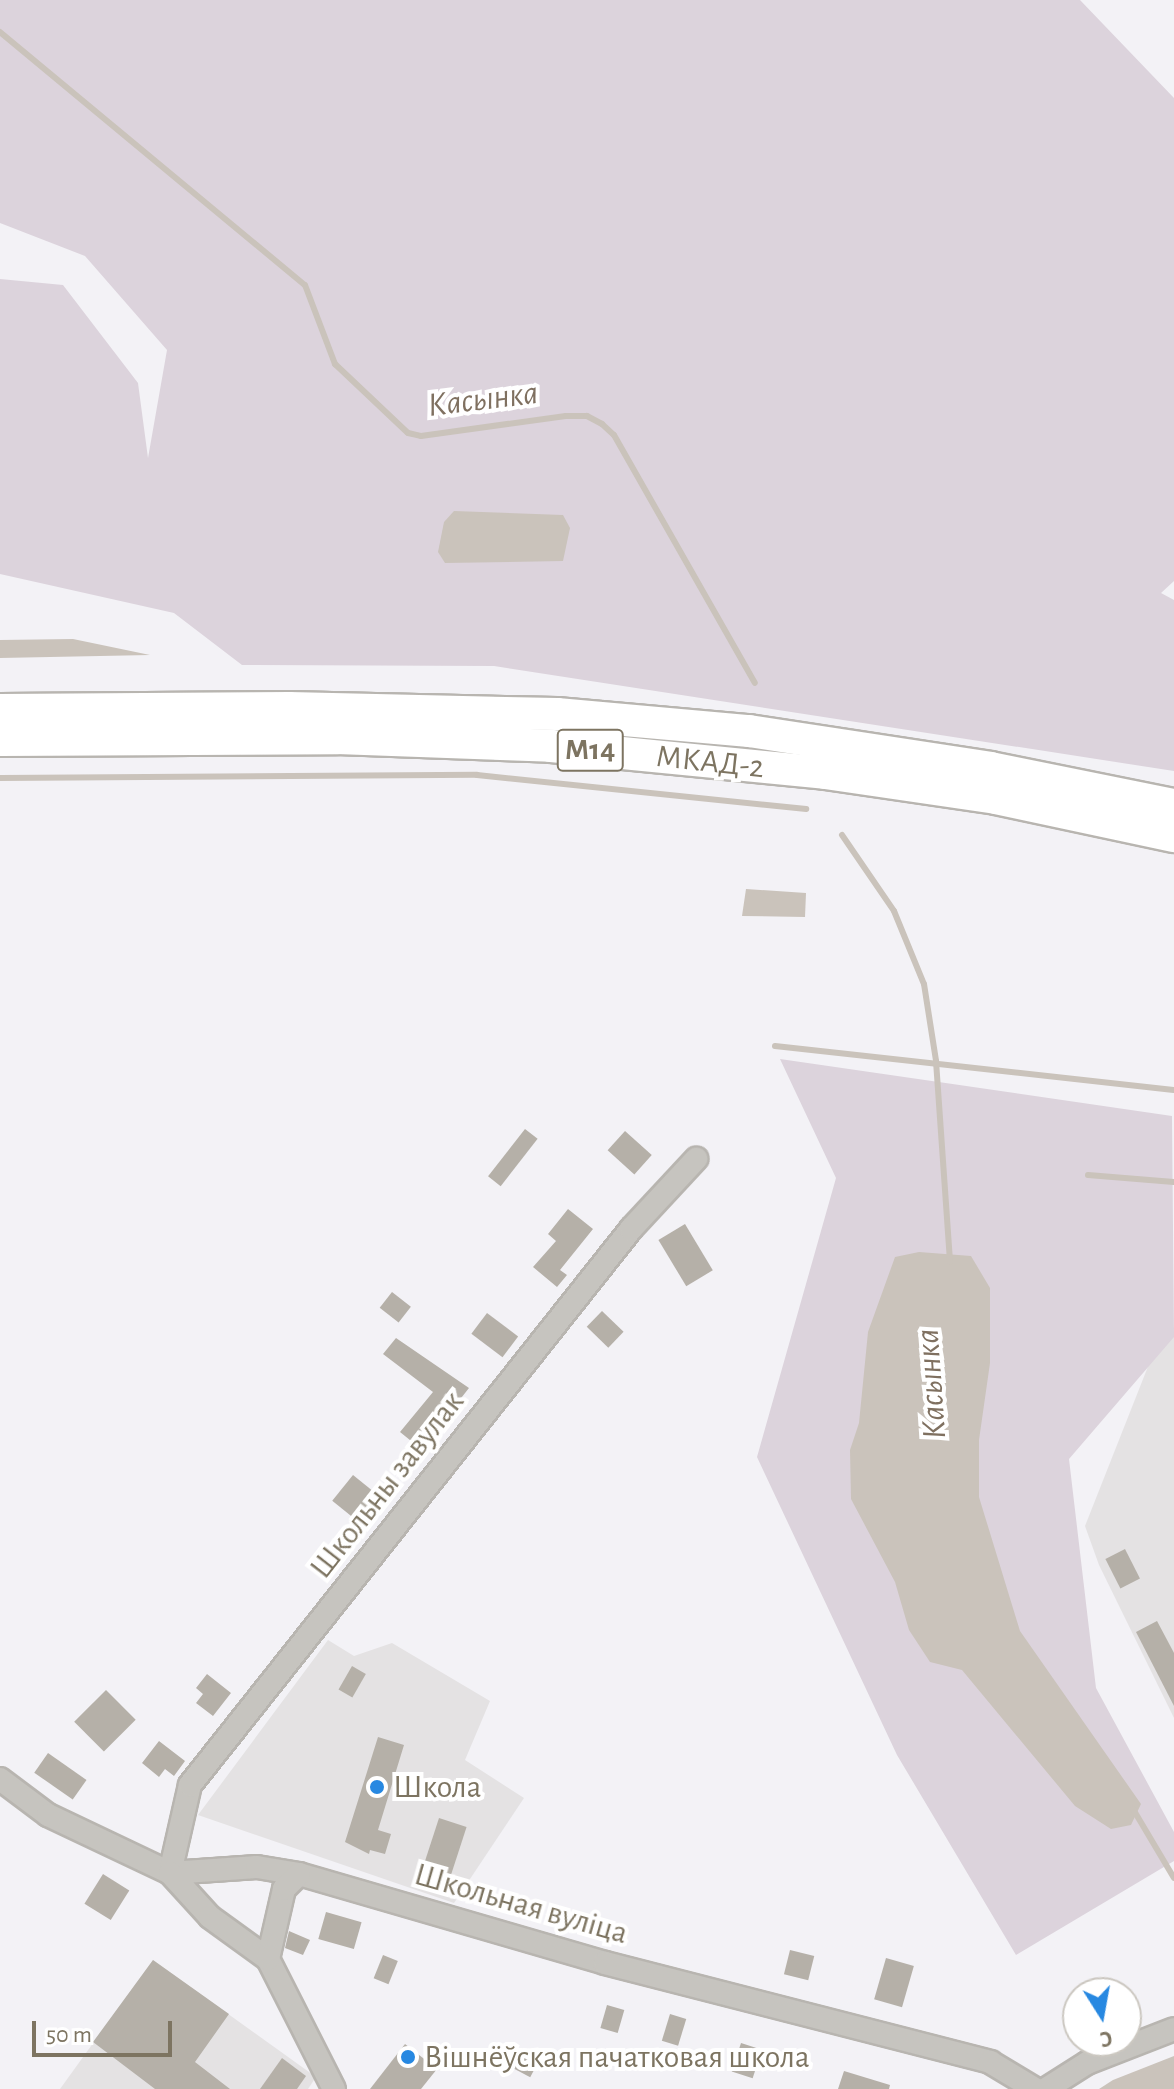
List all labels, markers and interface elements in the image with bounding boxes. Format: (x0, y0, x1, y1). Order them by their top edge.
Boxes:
water label: Касынка (426, 373, 540, 427)
road number: М14 (556, 724, 624, 776)
street label: МКАД-2 (654, 737, 766, 787)
water label: Касынка (908, 1328, 956, 1440)
street label: Школьны завулак (302, 1384, 472, 1586)
place label: Школа (393, 1768, 481, 1806)
marker: Школа (368, 1778, 386, 1796)
street label: Школьная вуліца (410, 1855, 632, 1953)
north arrow (1062, 1977, 1142, 2057)
scale bar (36, 2005, 176, 2055)
text: 50 m (46, 2023, 92, 2047)
text: С (1098, 2027, 1114, 2051)
place label: Вішнёўская пачатковая школа (424, 2038, 810, 2076)
marker: Вішнёўская пачатковая школа (399, 2048, 417, 2066)

